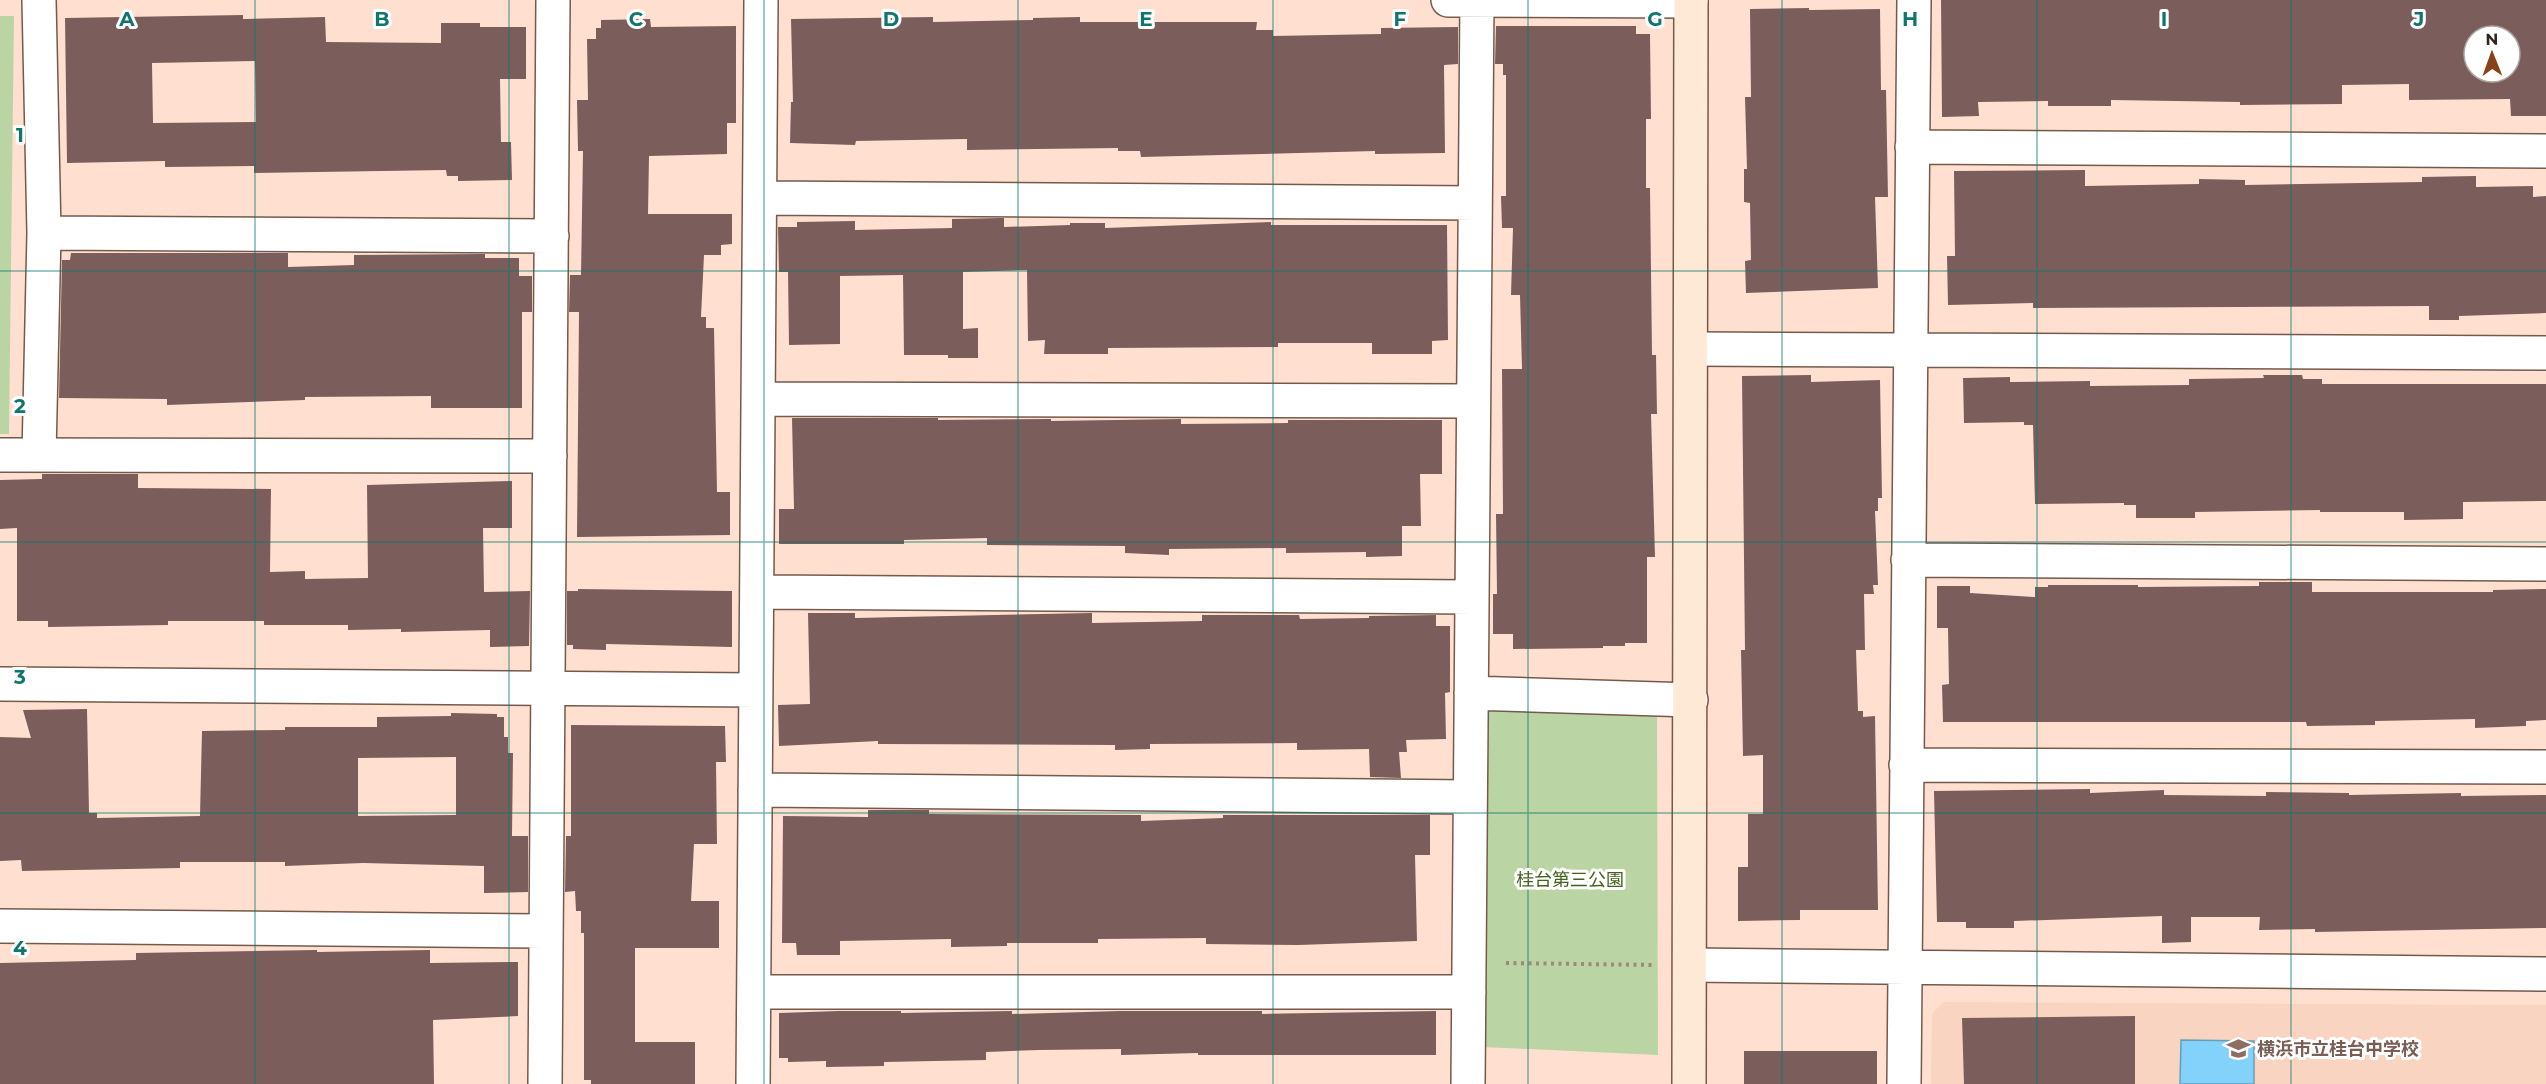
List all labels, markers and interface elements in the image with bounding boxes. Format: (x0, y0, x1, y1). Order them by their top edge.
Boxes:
text: A (118, 7, 135, 31)
text: B (374, 7, 390, 31)
text: C (629, 7, 644, 31)
text: D (883, 7, 899, 31)
text: E (1139, 7, 1153, 31)
text: F (1394, 7, 1407, 31)
text: G (1647, 7, 1663, 31)
text: H (1902, 7, 1918, 31)
text: I (2161, 7, 2167, 31)
text: J (2413, 7, 2424, 31)
north arrow (2462, 24, 2522, 84)
text: N (2485, 30, 2498, 49)
text: 1 (16, 123, 24, 147)
text: 2 (14, 394, 26, 418)
text: 3 (13, 665, 26, 689)
park label: 桂台第三公園 (1516, 869, 1624, 891)
text: 4 (13, 936, 27, 960)
school or university icon: 横浜市立桂台中学校 (2226, 1036, 2252, 1062)
place label: 横浜市立桂台中学校 (2257, 1038, 2419, 1060)

